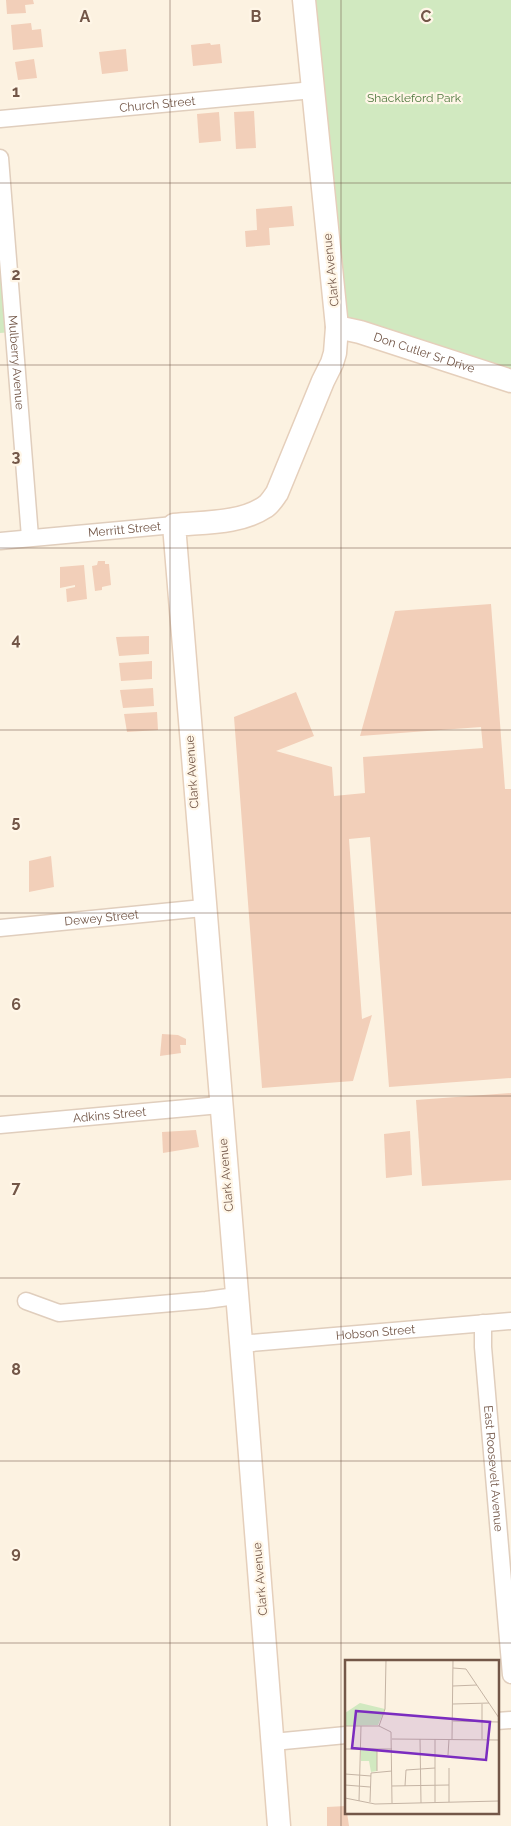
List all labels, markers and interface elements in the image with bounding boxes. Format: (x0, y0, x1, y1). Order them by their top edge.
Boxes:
text: A (80, 7, 91, 26)
text: B (251, 7, 262, 26)
text: C (421, 7, 432, 26)
text: 1 (12, 82, 20, 101)
park label: Shackleford Park (367, 91, 462, 105)
street label: Church Street (119, 94, 196, 115)
street label: Clark Avenue (320, 233, 342, 307)
text: 2 (11, 265, 21, 284)
street label: Mulberry Avenue (5, 315, 27, 410)
street label: Don Cutler Sr Drive (372, 330, 476, 376)
text: 3 (12, 447, 21, 466)
street label: Merritt Street (87, 519, 161, 540)
text: 4 (11, 630, 21, 649)
street label: Clark Avenue (182, 735, 202, 809)
text: 5 (12, 812, 21, 831)
street label: Dewey Street (64, 907, 139, 929)
text: 6 (11, 995, 21, 1014)
street label: Adkins Street (72, 1105, 147, 1125)
street label: Clark Avenue (216, 1138, 236, 1212)
text: 7 (12, 1178, 21, 1197)
street label: Hobson Street (335, 1322, 416, 1343)
text: 8 (11, 1360, 21, 1379)
street label: East Roosevelt Avenue (481, 1405, 506, 1532)
street label: Clark Avenue (250, 1542, 270, 1616)
text: 9 (11, 1543, 21, 1562)
inset map (345, 1660, 498, 1814)

